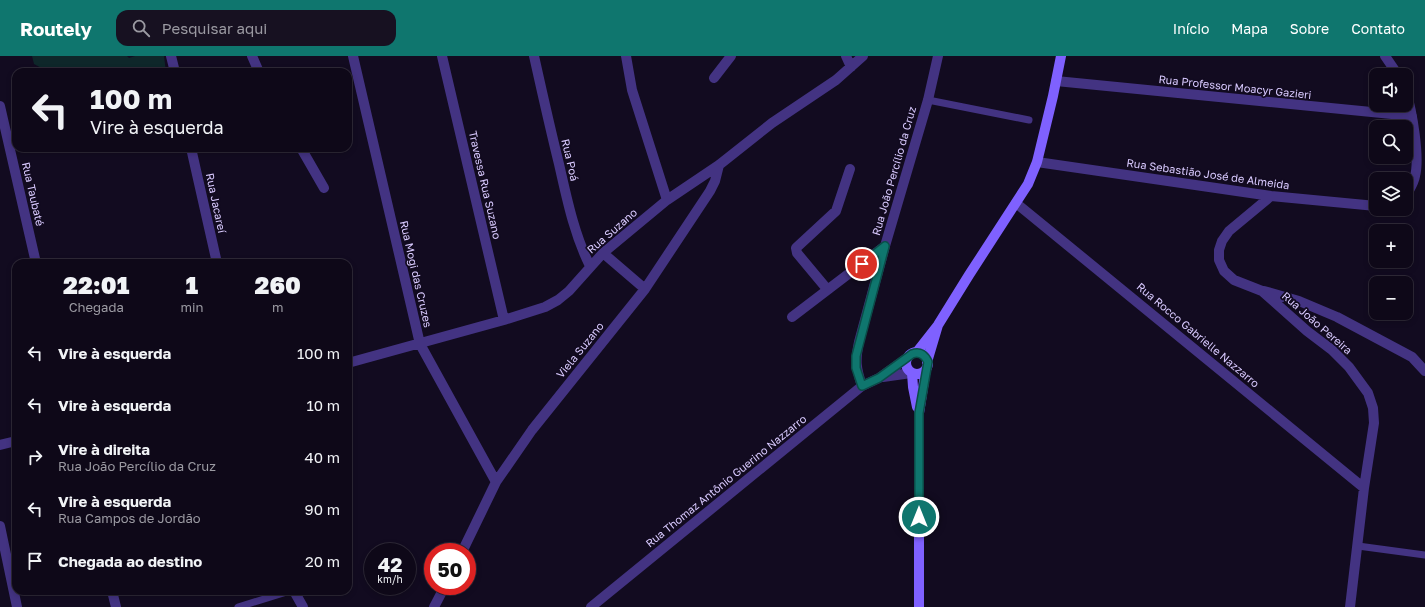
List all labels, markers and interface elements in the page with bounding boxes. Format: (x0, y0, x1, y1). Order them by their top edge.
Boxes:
search box (116, 10, 396, 46)
text: Routely (20, 17, 92, 40)
icon: search (130, 17, 152, 39)
text: Pesquisar aqui (162, 19, 267, 37)
text: Início (1173, 20, 1209, 37)
text: Mapa (1231, 20, 1268, 37)
text: Sobre (1290, 20, 1329, 37)
text: Contato (1351, 20, 1405, 37)
map controls (1369, 68, 1413, 320)
button: sound (1369, 68, 1413, 112)
street label: Rua Professor Moacyr Gazieri (1158, 72, 1312, 101)
text: 100 m (90, 82, 172, 115)
icon: left (24, 84, 76, 136)
street label: Rua João Percílio da Cruz (869, 105, 918, 237)
text: Vire à esquerda (90, 116, 224, 138)
button: search (1369, 120, 1413, 164)
street label: Travessa Rua Suzano (467, 129, 504, 241)
street label: Rua Poá (559, 138, 582, 182)
street label: Rua Sebastião José de Almeida (1126, 156, 1290, 191)
street label: Rua Taubaté (20, 161, 47, 227)
street label: Rua Jacareí (204, 172, 229, 235)
button: layers (1369, 172, 1413, 216)
street label: Rua Suzano (584, 205, 640, 256)
street label: Rua Mogi das Cruzes (398, 219, 435, 329)
button: + (1369, 224, 1413, 268)
pin (845, 247, 879, 281)
icon: arrive (851, 253, 873, 275)
text: 22:01 (63, 270, 129, 299)
text: 1 (186, 270, 198, 299)
text: 260 (255, 270, 301, 299)
button: − (1369, 276, 1413, 320)
street label: Rua Rocco Gabrielle Nazzarro (1134, 280, 1262, 390)
street label: Rua João Pereira (1280, 289, 1355, 357)
text: Chegada (69, 299, 124, 315)
text: min (180, 299, 203, 315)
text: m (272, 299, 283, 315)
street label: Viela Suzano (553, 319, 606, 380)
icon: left (24, 342, 46, 364)
text: Vire à esquerda (58, 344, 171, 362)
text: 100 m (297, 344, 340, 362)
icon: left (24, 394, 46, 416)
text: Vire à esquerda (58, 396, 171, 414)
text: 10 m (306, 396, 340, 414)
street label: Rua Thomaz Antônio Guerino Nazzarro (643, 411, 809, 549)
text: Vire à direita (58, 440, 150, 458)
icon: right (24, 446, 46, 468)
text: 40 m (305, 448, 340, 466)
text: Rua João Percílio da Cruz (58, 458, 216, 474)
text: Vire à esquerda (58, 492, 171, 510)
position arrow (898, 496, 940, 538)
icon: left (24, 498, 46, 520)
text: 90 m (305, 500, 340, 518)
text: Rua Campos de Jordão (58, 510, 201, 526)
speed limit sign: 50 (424, 543, 476, 595)
icon: arrive (24, 550, 46, 572)
text: Chegada ao destino (58, 552, 202, 570)
text: 20 m (305, 552, 340, 570)
text: 42 (378, 552, 402, 576)
text: km/h (377, 573, 403, 585)

